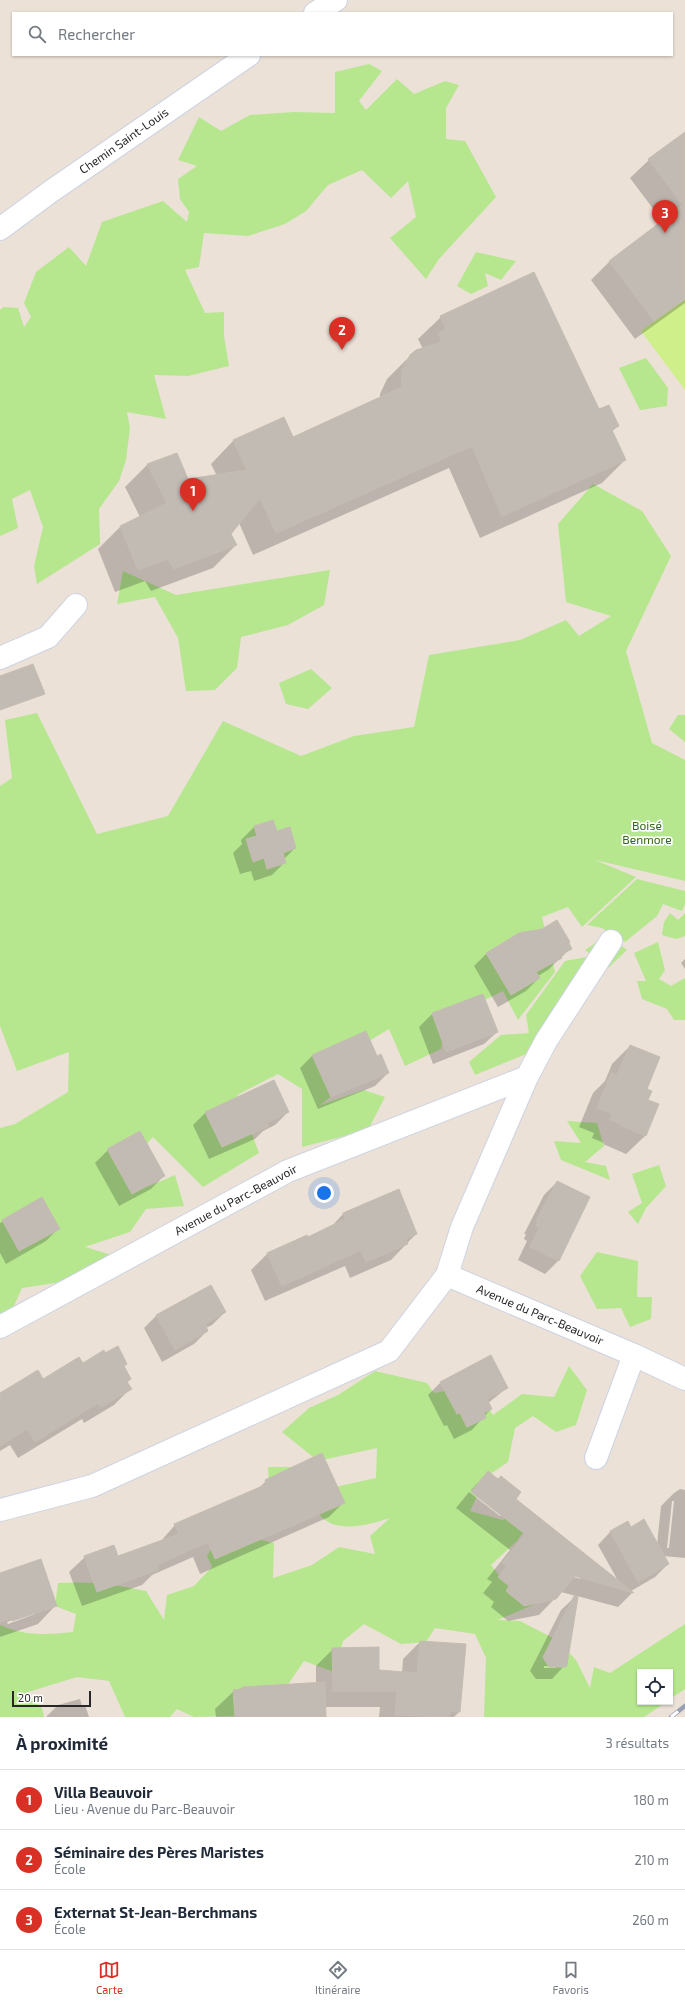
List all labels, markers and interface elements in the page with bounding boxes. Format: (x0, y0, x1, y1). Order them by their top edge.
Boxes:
search box (12, 12, 673, 56)
icon: search (26, 23, 48, 45)
text: Rechercher (58, 25, 135, 43)
street label: Chemin Saint-Louis (76, 104, 171, 176)
pin: 3 (652, 200, 678, 233)
pin: 2 (329, 317, 355, 350)
pin: 1 (180, 478, 206, 511)
park label: Boisé Benmore (622, 818, 672, 846)
street label: Avenue du Parc-Beauvoir (172, 1161, 299, 1237)
your location (314, 1183, 334, 1203)
street label: Avenue du Parc-Beauvoir (475, 1281, 606, 1347)
map controls (637, 1669, 673, 1705)
button: locate (637, 1669, 673, 1705)
scale bar (12, 1689, 91, 1708)
text: 20 m (18, 1691, 43, 1704)
text: À proximité (16, 1733, 108, 1753)
text: 3 résultats (605, 1735, 669, 1751)
text: Villa Beauvoir (54, 1783, 153, 1801)
text: 1 (26, 1792, 32, 1808)
text: 180 m (634, 1792, 669, 1808)
text: Lieu · Avenue du Parc-Beauvoir (54, 1801, 235, 1817)
text: Séminaire des Pères Maristes (54, 1843, 264, 1861)
text: 2 (25, 1852, 33, 1868)
text: 210 m (634, 1852, 669, 1868)
text: École (54, 1861, 86, 1877)
text: Externat St-Jean-Berchmans (54, 1903, 257, 1921)
text: 3 (25, 1912, 33, 1928)
text: 260 m (632, 1912, 669, 1928)
text: École (54, 1921, 86, 1937)
tab: Carte (96, 1959, 123, 1996)
tab: Itinéraire (315, 1959, 360, 1996)
tab: Favoris (552, 1959, 589, 1996)

